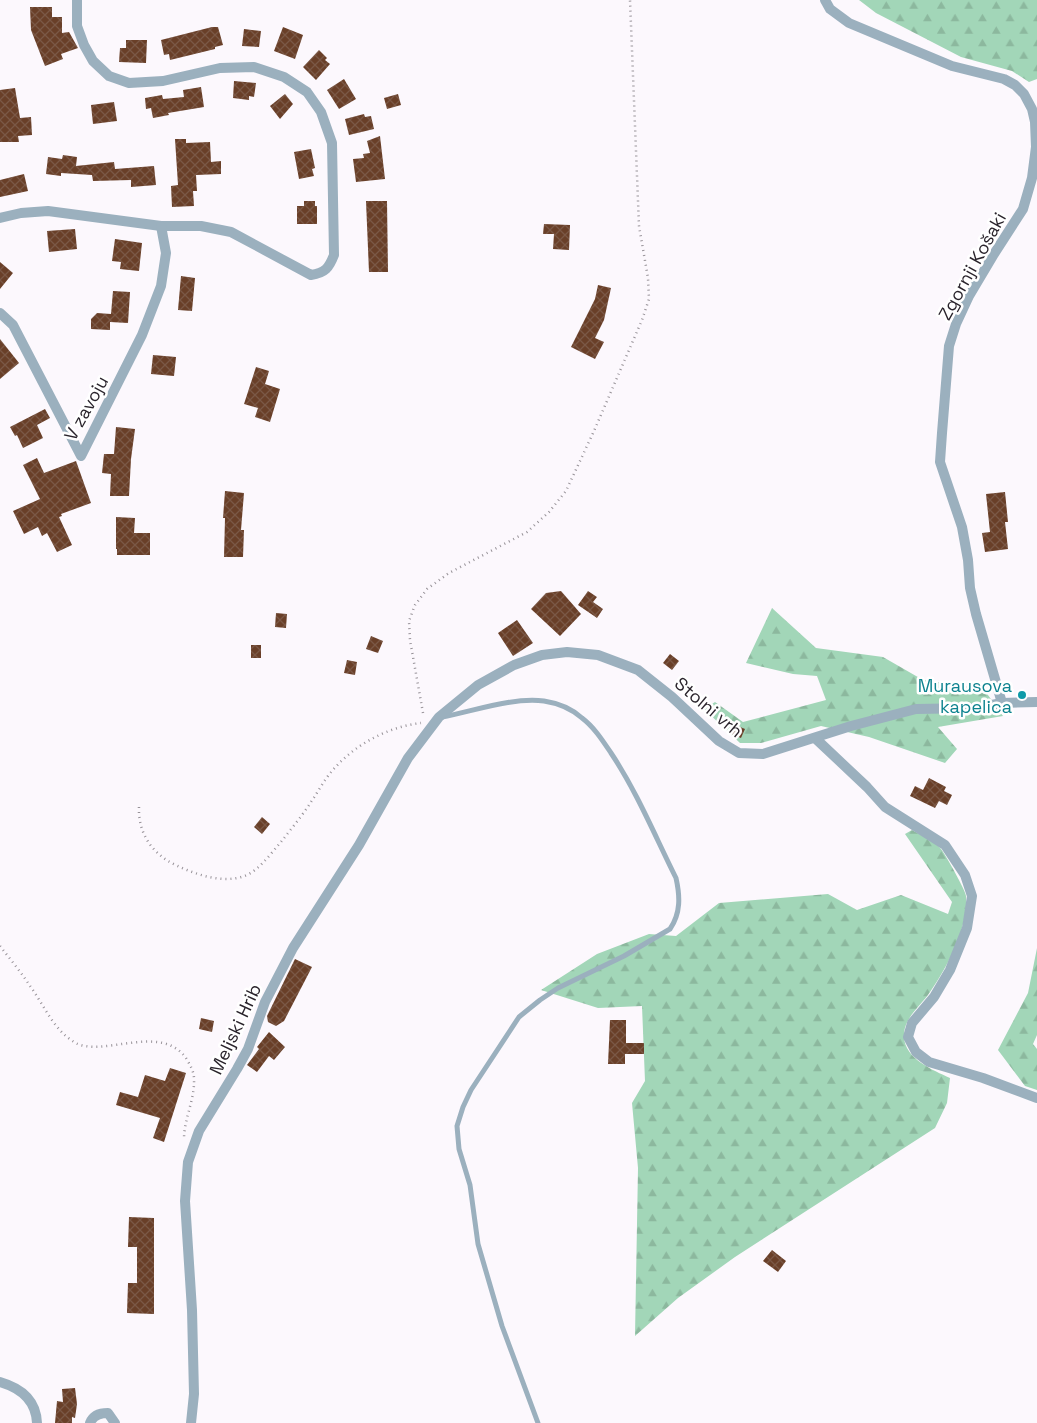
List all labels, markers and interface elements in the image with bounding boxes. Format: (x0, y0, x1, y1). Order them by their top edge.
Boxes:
street label: Zgornji Košaki (933, 208, 1011, 324)
street label: V zavoju (59, 372, 113, 444)
street label: Stolni vrh (670, 672, 748, 742)
place label: Murausova kapelica (918, 674, 1012, 718)
marker: Murausova kapelica (1016, 689, 1028, 701)
street label: Meljski Hrib (204, 980, 266, 1078)

